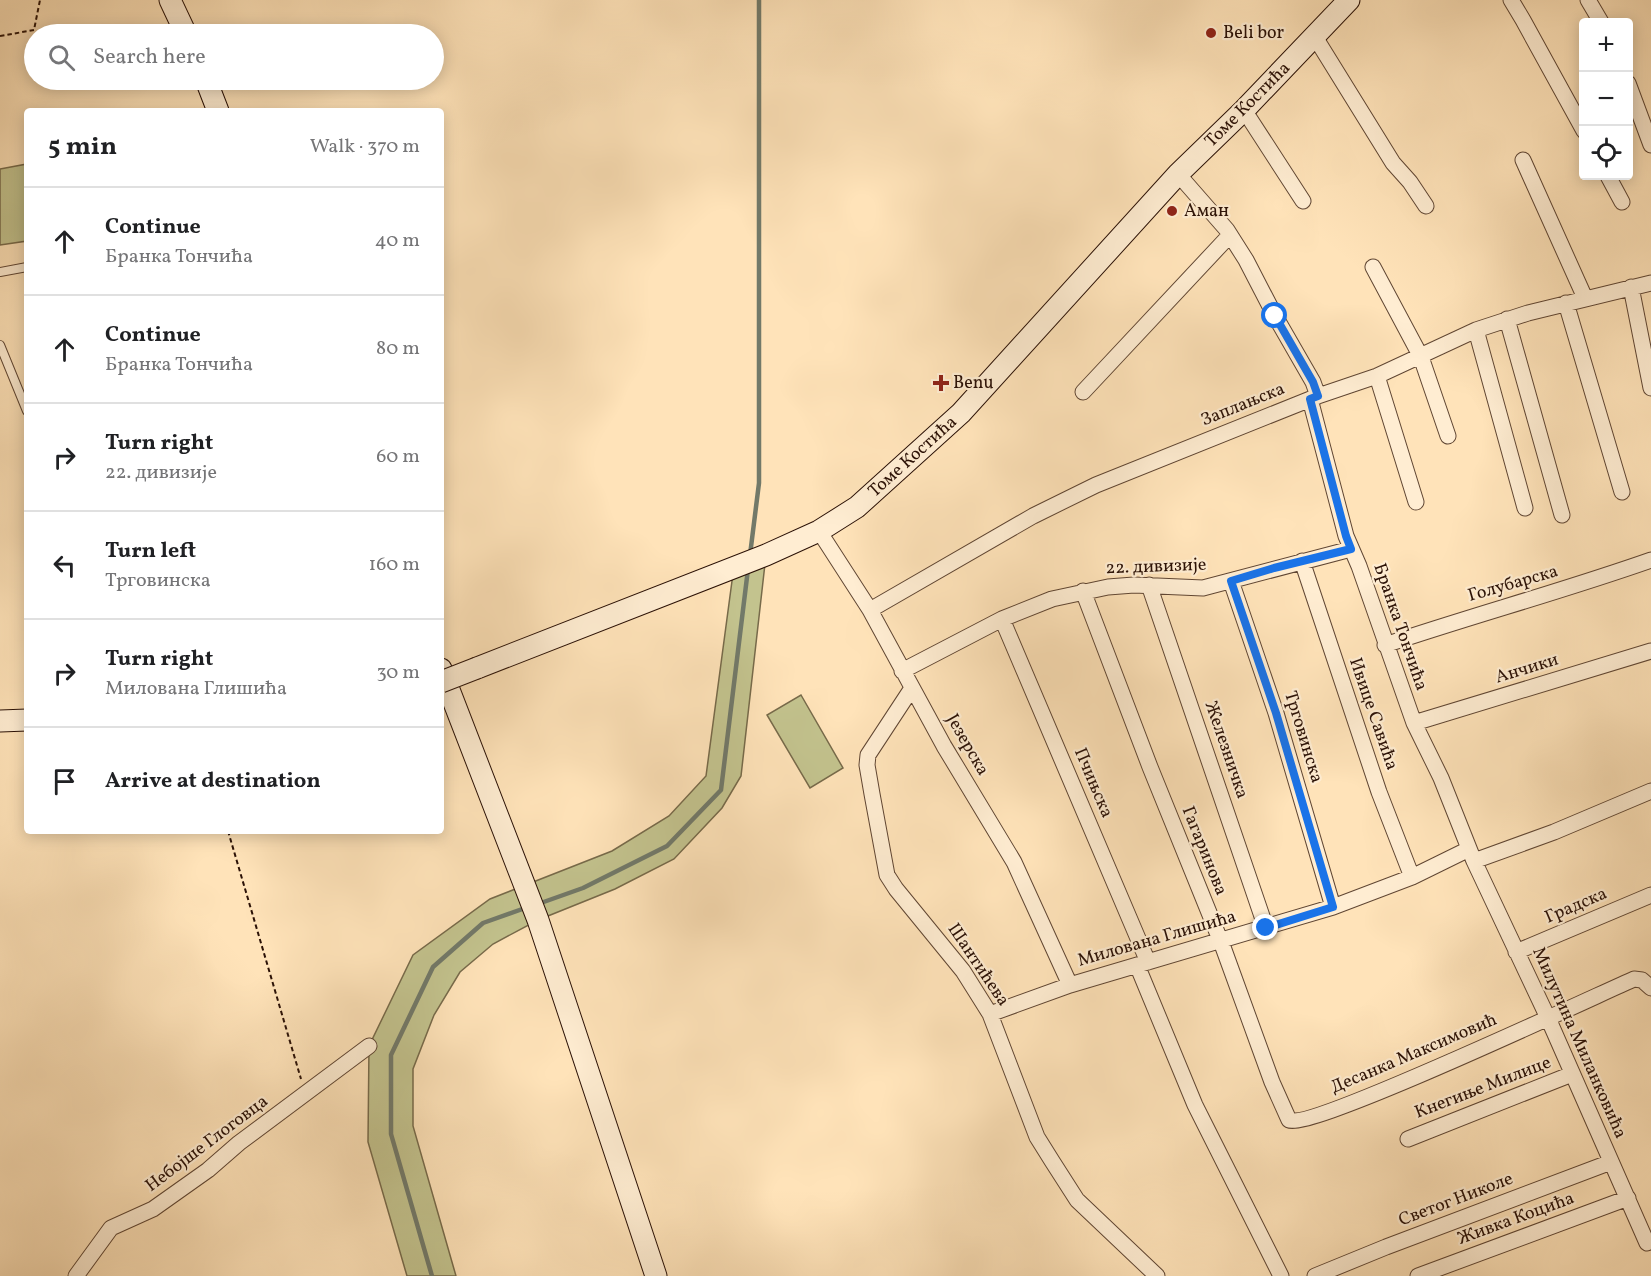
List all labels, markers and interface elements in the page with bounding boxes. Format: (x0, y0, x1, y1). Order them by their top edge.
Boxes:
map controls (1579, 18, 1633, 180)
button: + (1579, 18, 1633, 72)
place label: Beli bor (1223, 21, 1285, 46)
search box (24, 24, 444, 90)
marker: Beli bor (1204, 26, 1218, 40)
icon: search (45, 41, 78, 74)
text: Search here (93, 42, 206, 73)
street label: Томе Костића (1200, 57, 1296, 153)
button: − (1579, 72, 1633, 126)
button: locate (1579, 126, 1633, 180)
text: 5 min (48, 129, 117, 165)
text: Walk · 370 m (310, 133, 420, 161)
place label: Аман (1184, 199, 1229, 224)
marker: Аман (1165, 204, 1179, 218)
text: Continue (105, 212, 201, 243)
icon: ahead (48, 225, 81, 258)
text: 40 m (375, 227, 420, 255)
text: Бранка Тончића (105, 243, 253, 271)
route start (1261, 302, 1287, 328)
text: Continue (105, 320, 201, 351)
icon: ahead (48, 333, 81, 366)
text: 80 m (376, 335, 420, 363)
text: Бранка Тончића (105, 351, 253, 379)
place label: Benu (953, 371, 994, 396)
marker: Benu (934, 376, 948, 390)
street label: Заплањска (1197, 377, 1289, 433)
street label: Томе Костића (863, 410, 963, 504)
text: Turn right (105, 428, 213, 459)
icon: right (48, 441, 81, 474)
text: 60 m (376, 443, 420, 471)
text: 22. дивизије (105, 459, 217, 487)
text: Turn left (105, 536, 196, 567)
icon: left (48, 549, 81, 582)
text: 160 m (368, 551, 420, 579)
street label: 22. дивизије (1105, 553, 1207, 581)
street label: Голубарска (1465, 559, 1561, 609)
street label: Бранка Тончића (1367, 560, 1433, 694)
text: Трговинска (105, 567, 211, 595)
text: Turn right (105, 644, 213, 675)
street label: Анчики (1492, 648, 1562, 690)
street label: Ивице Савића (1342, 654, 1404, 774)
icon: right (48, 657, 81, 690)
text: 30 m (376, 659, 420, 687)
text: Милована Глишића (105, 675, 287, 703)
street label: Трговинска (1277, 688, 1329, 786)
street label: Железничка (1198, 698, 1254, 802)
street label: Језерска (939, 709, 995, 781)
street label: Пчињска (1067, 744, 1119, 822)
icon: arrive (48, 765, 81, 798)
text: Arrive at destination (105, 766, 321, 797)
street label: Гагаринова (1175, 803, 1233, 899)
street label: Градска (1541, 882, 1611, 930)
street label: Милована Глишића (1075, 904, 1239, 974)
route end (1252, 914, 1278, 940)
street label: Шантићева (941, 918, 1015, 1012)
street label: Милутина Миланковића (1526, 943, 1633, 1143)
street label: Десанка Максимовић (1327, 1008, 1501, 1100)
street label: Кнегиње Милице (1411, 1050, 1555, 1126)
street label: Небојше Глоговца (140, 1089, 274, 1199)
street label: Светог Николе (1395, 1167, 1517, 1233)
street label: Живка Коцића (1454, 1186, 1578, 1252)

